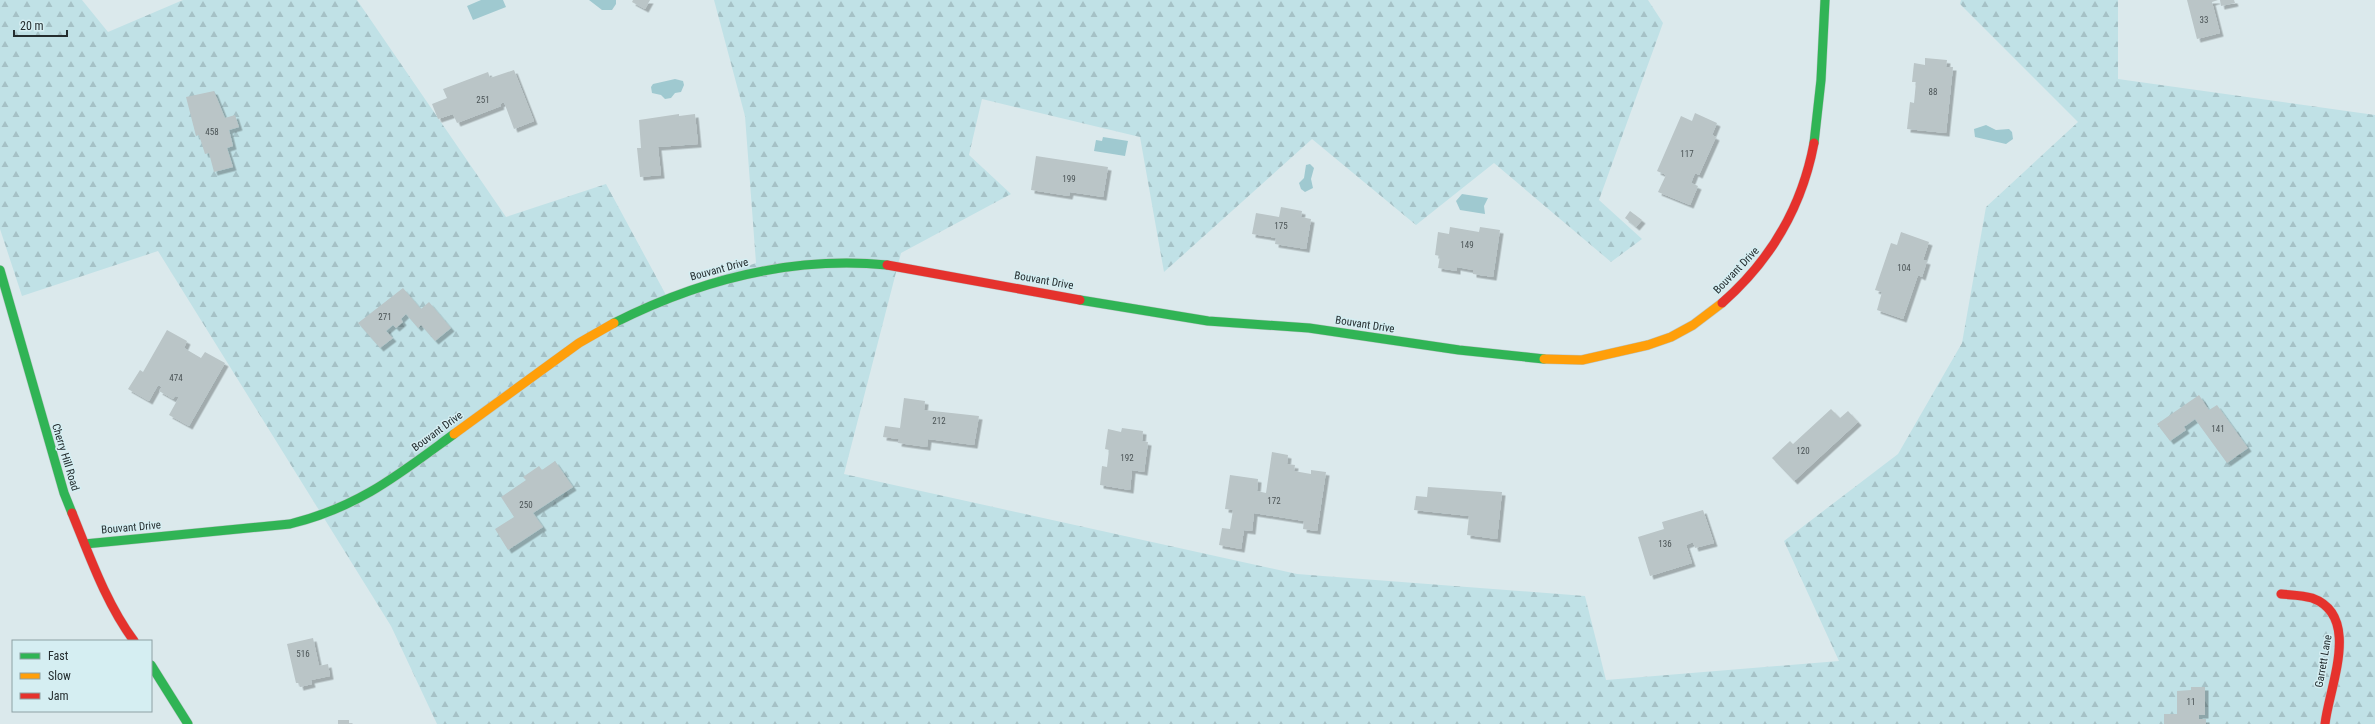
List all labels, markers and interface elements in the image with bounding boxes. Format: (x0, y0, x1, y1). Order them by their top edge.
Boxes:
scale bar (14, 12, 67, 38)
house number: 33 (2200, 15, 2208, 25)
text: 20 m (20, 19, 44, 33)
house number: 88 (1929, 87, 1937, 97)
house number: 251 (476, 95, 490, 105)
house number: 458 (205, 127, 219, 137)
house number: 117 (1680, 149, 1694, 159)
house number: 199 (1062, 174, 1076, 184)
house number: 175 (1274, 221, 1288, 231)
house number: 149 (1460, 240, 1474, 250)
street label: Bouvant Drive (1711, 244, 1762, 296)
street label: Bouvant Drive (689, 255, 750, 283)
house number: 104 (1897, 263, 1911, 273)
street label: Bouvant Drive (1013, 269, 1074, 292)
house number: 271 (378, 312, 392, 322)
street label: Bouvant Drive (1334, 313, 1395, 336)
house number: 474 (169, 373, 183, 383)
street label: Bouvant Drive (409, 409, 465, 454)
house number: 212 (932, 416, 946, 426)
street label: Cherry Hill Road (49, 422, 82, 492)
house number: 141 (2211, 424, 2225, 434)
house number: 120 (1796, 446, 1810, 456)
house number: 192 (1120, 453, 1134, 463)
house number: 172 (1267, 496, 1281, 506)
house number: 250 (519, 500, 533, 510)
street label: Bouvant Drive (101, 518, 161, 537)
house number: 136 (1658, 539, 1672, 549)
street label: Garrett Lane (2312, 634, 2335, 689)
legend (12, 640, 152, 712)
text: Fast (48, 649, 69, 663)
house number: 516 (296, 649, 310, 659)
text: Slow (48, 669, 71, 683)
text: Jam (48, 689, 69, 703)
house number: 11 (2187, 697, 2195, 707)

